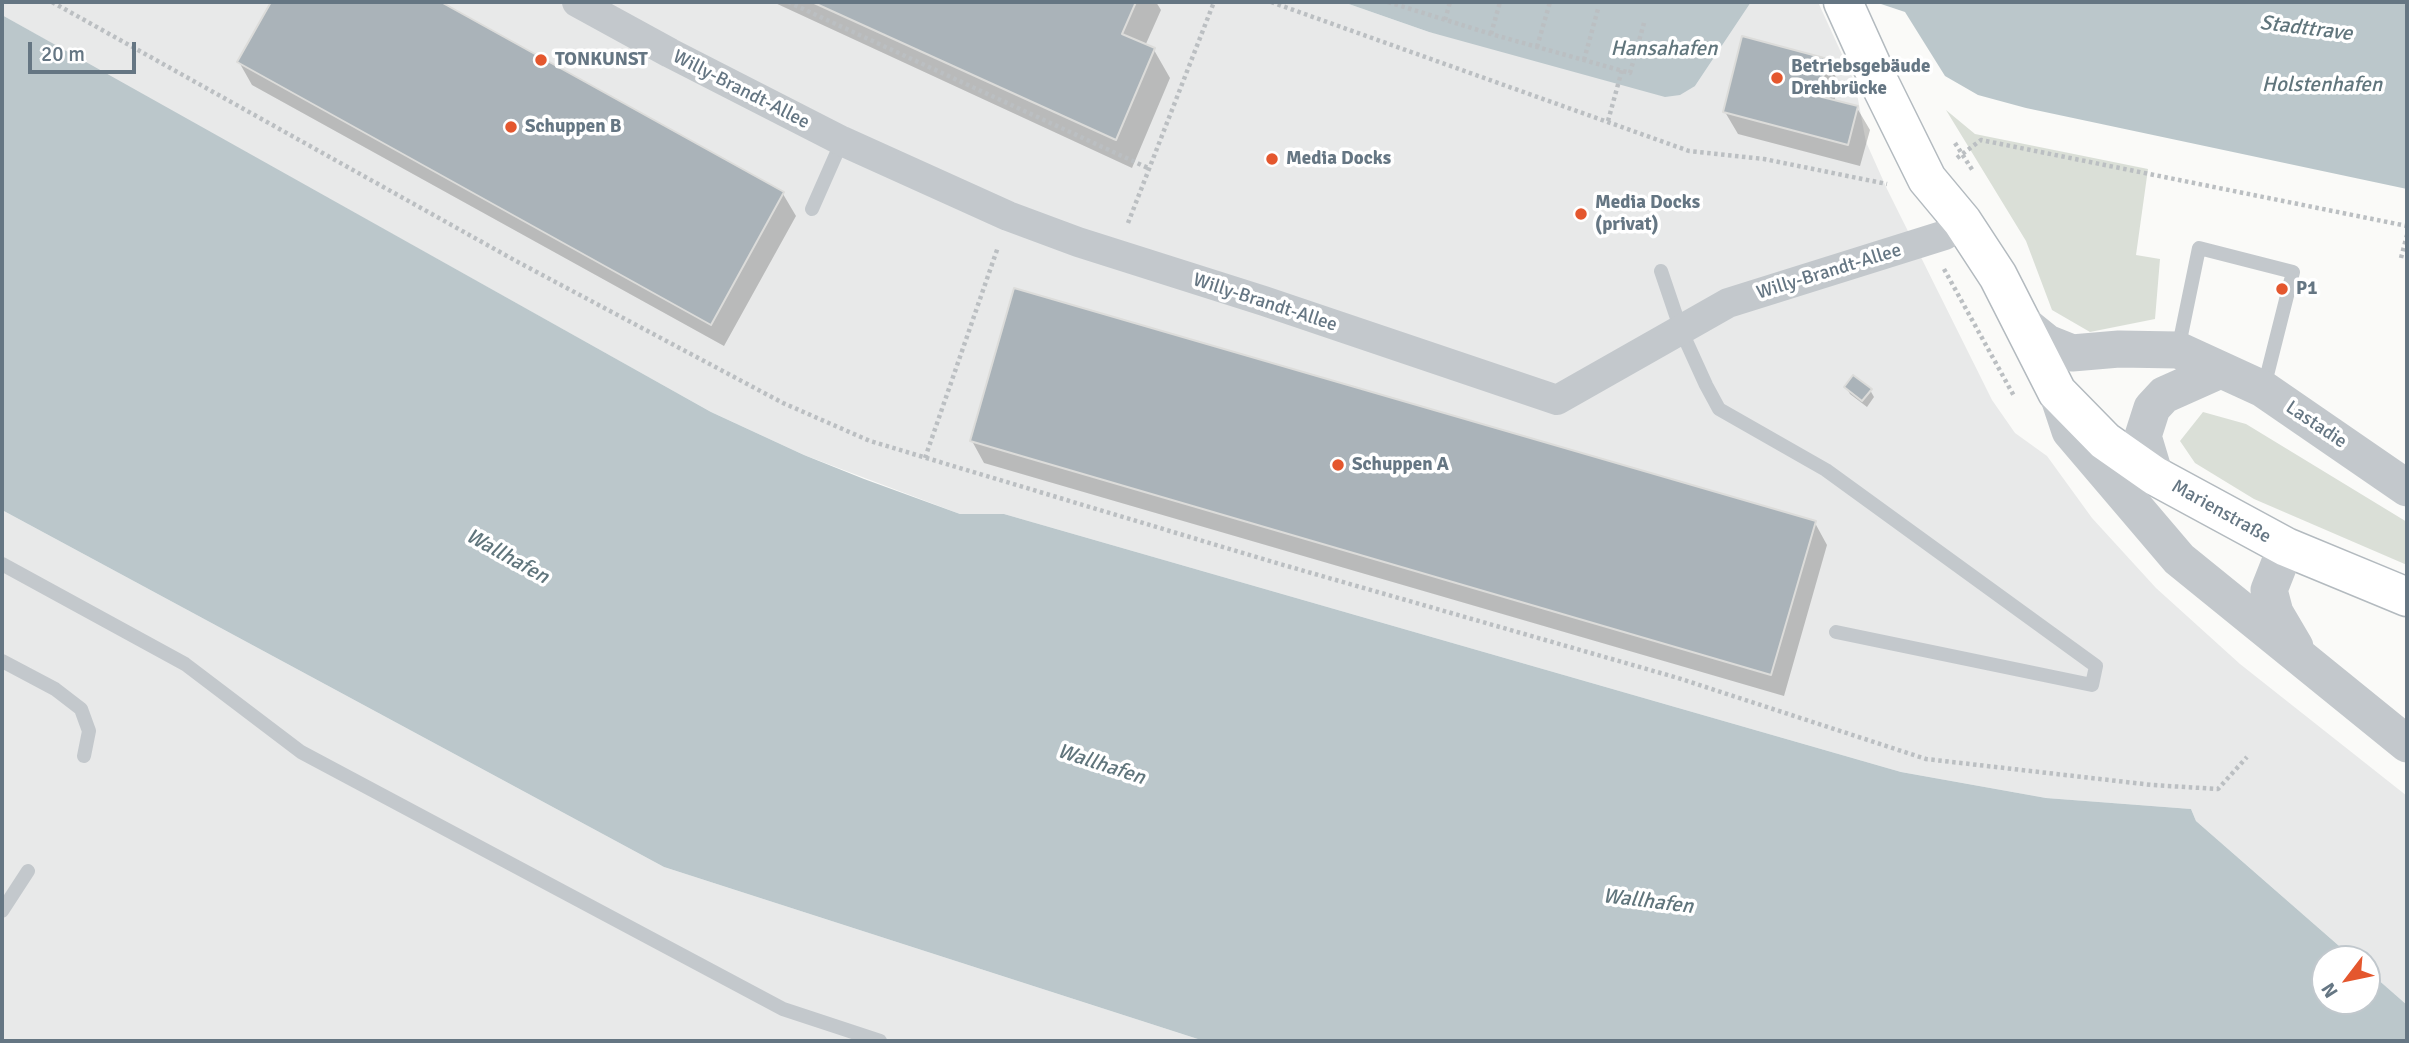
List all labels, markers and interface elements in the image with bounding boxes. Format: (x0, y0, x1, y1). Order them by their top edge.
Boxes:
water label: Stadttrave (2258, 11, 2354, 47)
scale bar (32, 28, 140, 72)
water label: Hansahafen (1611, 36, 1717, 62)
text: 20 m (41, 41, 85, 67)
street label: Willy-Brandt-Allee (669, 46, 813, 134)
place label: TONKUNST (555, 49, 648, 71)
marker: TONKUNST (533, 52, 549, 68)
place label: Betriebsgebäude Drehbrücke (1791, 56, 1930, 100)
marker: Betriebsgebäude Drehbrücke (1769, 70, 1785, 86)
water label: Holstenhafen (2262, 72, 2382, 98)
place label: Schuppen B (525, 116, 621, 138)
marker: Schuppen B (503, 119, 519, 135)
place label: Media Docks (1286, 148, 1391, 170)
marker: Media Docks (1264, 151, 1280, 167)
place label: Media Docks (privat) (1595, 192, 1700, 236)
marker: Media Docks (privat) (1573, 206, 1589, 222)
street label: Willy-Brandt-Allee (1754, 239, 1904, 305)
street label: Willy-Brandt-Allee (1190, 269, 1340, 337)
place label: P1 (2296, 278, 2317, 300)
marker: P1 (2274, 281, 2290, 297)
street label: Lastadie (2281, 396, 2351, 454)
place label: Schuppen A (1352, 454, 1449, 476)
marker: Schuppen A (1330, 457, 1346, 473)
street label: Marienstraße (2167, 475, 2275, 549)
water label: Wallhafen (461, 524, 553, 590)
water label: Wallhafen (1054, 739, 1148, 791)
water label: Wallhafen (1601, 884, 1695, 920)
north arrow (2311, 945, 2381, 1015)
text: N (2316, 978, 2344, 1002)

